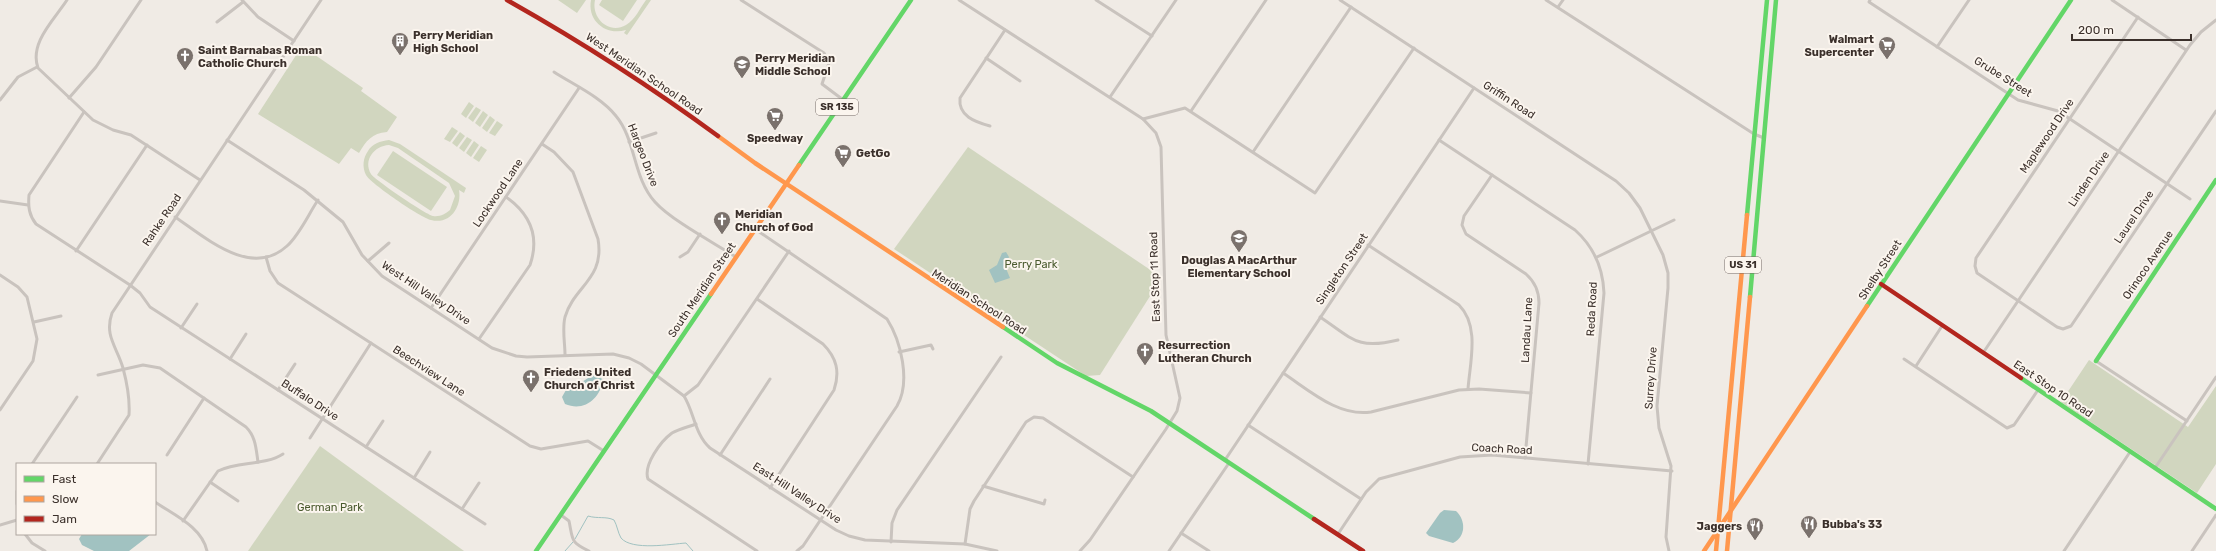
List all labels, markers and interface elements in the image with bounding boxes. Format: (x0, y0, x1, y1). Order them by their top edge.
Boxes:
scale bar (2072, 16, 2191, 42)
text: 200 m (2078, 23, 2114, 37)
place label: Perry Meridian High School (413, 29, 493, 55)
street label: West Meridian School Road (583, 30, 705, 118)
building icon: Perry Meridian High School (390, 31, 410, 56)
place label: Walmart Supercenter (1805, 33, 1874, 59)
supermarket icon: Walmart Supercenter (1877, 35, 1897, 60)
place label: Saint Barnabas Roman Catholic Church (198, 44, 322, 70)
church icon: Saint Barnabas Roman Catholic Church (175, 46, 195, 71)
place label: Perry Meridian Middle School (755, 52, 835, 78)
school or university icon: Perry Meridian Middle School (732, 54, 752, 79)
street label: Grube Street (1972, 54, 2035, 100)
street label: Griffin Road (1481, 78, 1537, 122)
street label: Maplewood Drive (2017, 96, 2077, 176)
road number: SR 135 (816, 99, 858, 115)
supermarket icon: Speedway (765, 106, 785, 131)
street label: Hargeo Drive (625, 122, 661, 188)
place label: Speedway (747, 132, 803, 145)
supermarket icon: GetGo (833, 143, 853, 168)
place label: GetGo (856, 147, 890, 160)
street label: Linden Drive (2066, 149, 2112, 209)
street label: Lockwood Lane (470, 156, 526, 230)
street label: Laurel Drive (2112, 188, 2156, 246)
street label: Rahke Road (140, 191, 184, 249)
place label: Meridian Church of God (735, 208, 813, 234)
church icon: Meridian Church of God (712, 210, 732, 235)
school or university icon: Douglas A MacArthur Elementary School (1229, 228, 1249, 253)
street label: Orinoco Avenue (2120, 228, 2176, 302)
street label: Singleton Street (1313, 230, 1371, 307)
street label: East Stop 11 Road (1147, 232, 1163, 322)
street label: Shelby Street (1856, 237, 1905, 302)
street label: South Meridian Street (665, 240, 739, 340)
place label: Douglas A MacArthur Elementary School (1181, 254, 1297, 280)
road number: US 31 (1725, 257, 1761, 273)
street label: West Hill Valley Drive (379, 258, 473, 328)
park label: Perry Park (1005, 258, 1058, 271)
street label: Meridian School Road (929, 267, 1029, 337)
street label: Reda Road (1584, 281, 1600, 337)
street label: Landau Lane (1519, 297, 1535, 363)
place label: Resurrection Lutheran Church (1158, 339, 1252, 365)
church icon: Resurrection Lutheran Church (1135, 341, 1155, 366)
street label: Beechview Lane (390, 343, 468, 399)
street label: Surrey Drive (1642, 346, 1660, 410)
street label: East Stop 10 Road (2011, 358, 2095, 420)
place label: Friedens United Church of Christ (544, 366, 635, 392)
church icon: Friedens United Church of Christ (521, 368, 541, 393)
street label: Buffalo Drive (279, 377, 341, 423)
street label: Coach Road (1471, 441, 1533, 457)
street label: East Hill Valley Drive (750, 460, 844, 526)
legend (16, 463, 156, 535)
text: Fast (52, 472, 76, 486)
text: Slow (52, 492, 79, 506)
park label: German Park (297, 501, 363, 514)
text: Jam (52, 512, 77, 526)
restaurant icon: Bubba's 33 (1799, 514, 1819, 539)
restaurant icon: Jaggers (1745, 516, 1765, 541)
place label: Bubba's 33 (1822, 518, 1882, 531)
place label: Jaggers (1697, 520, 1742, 533)

